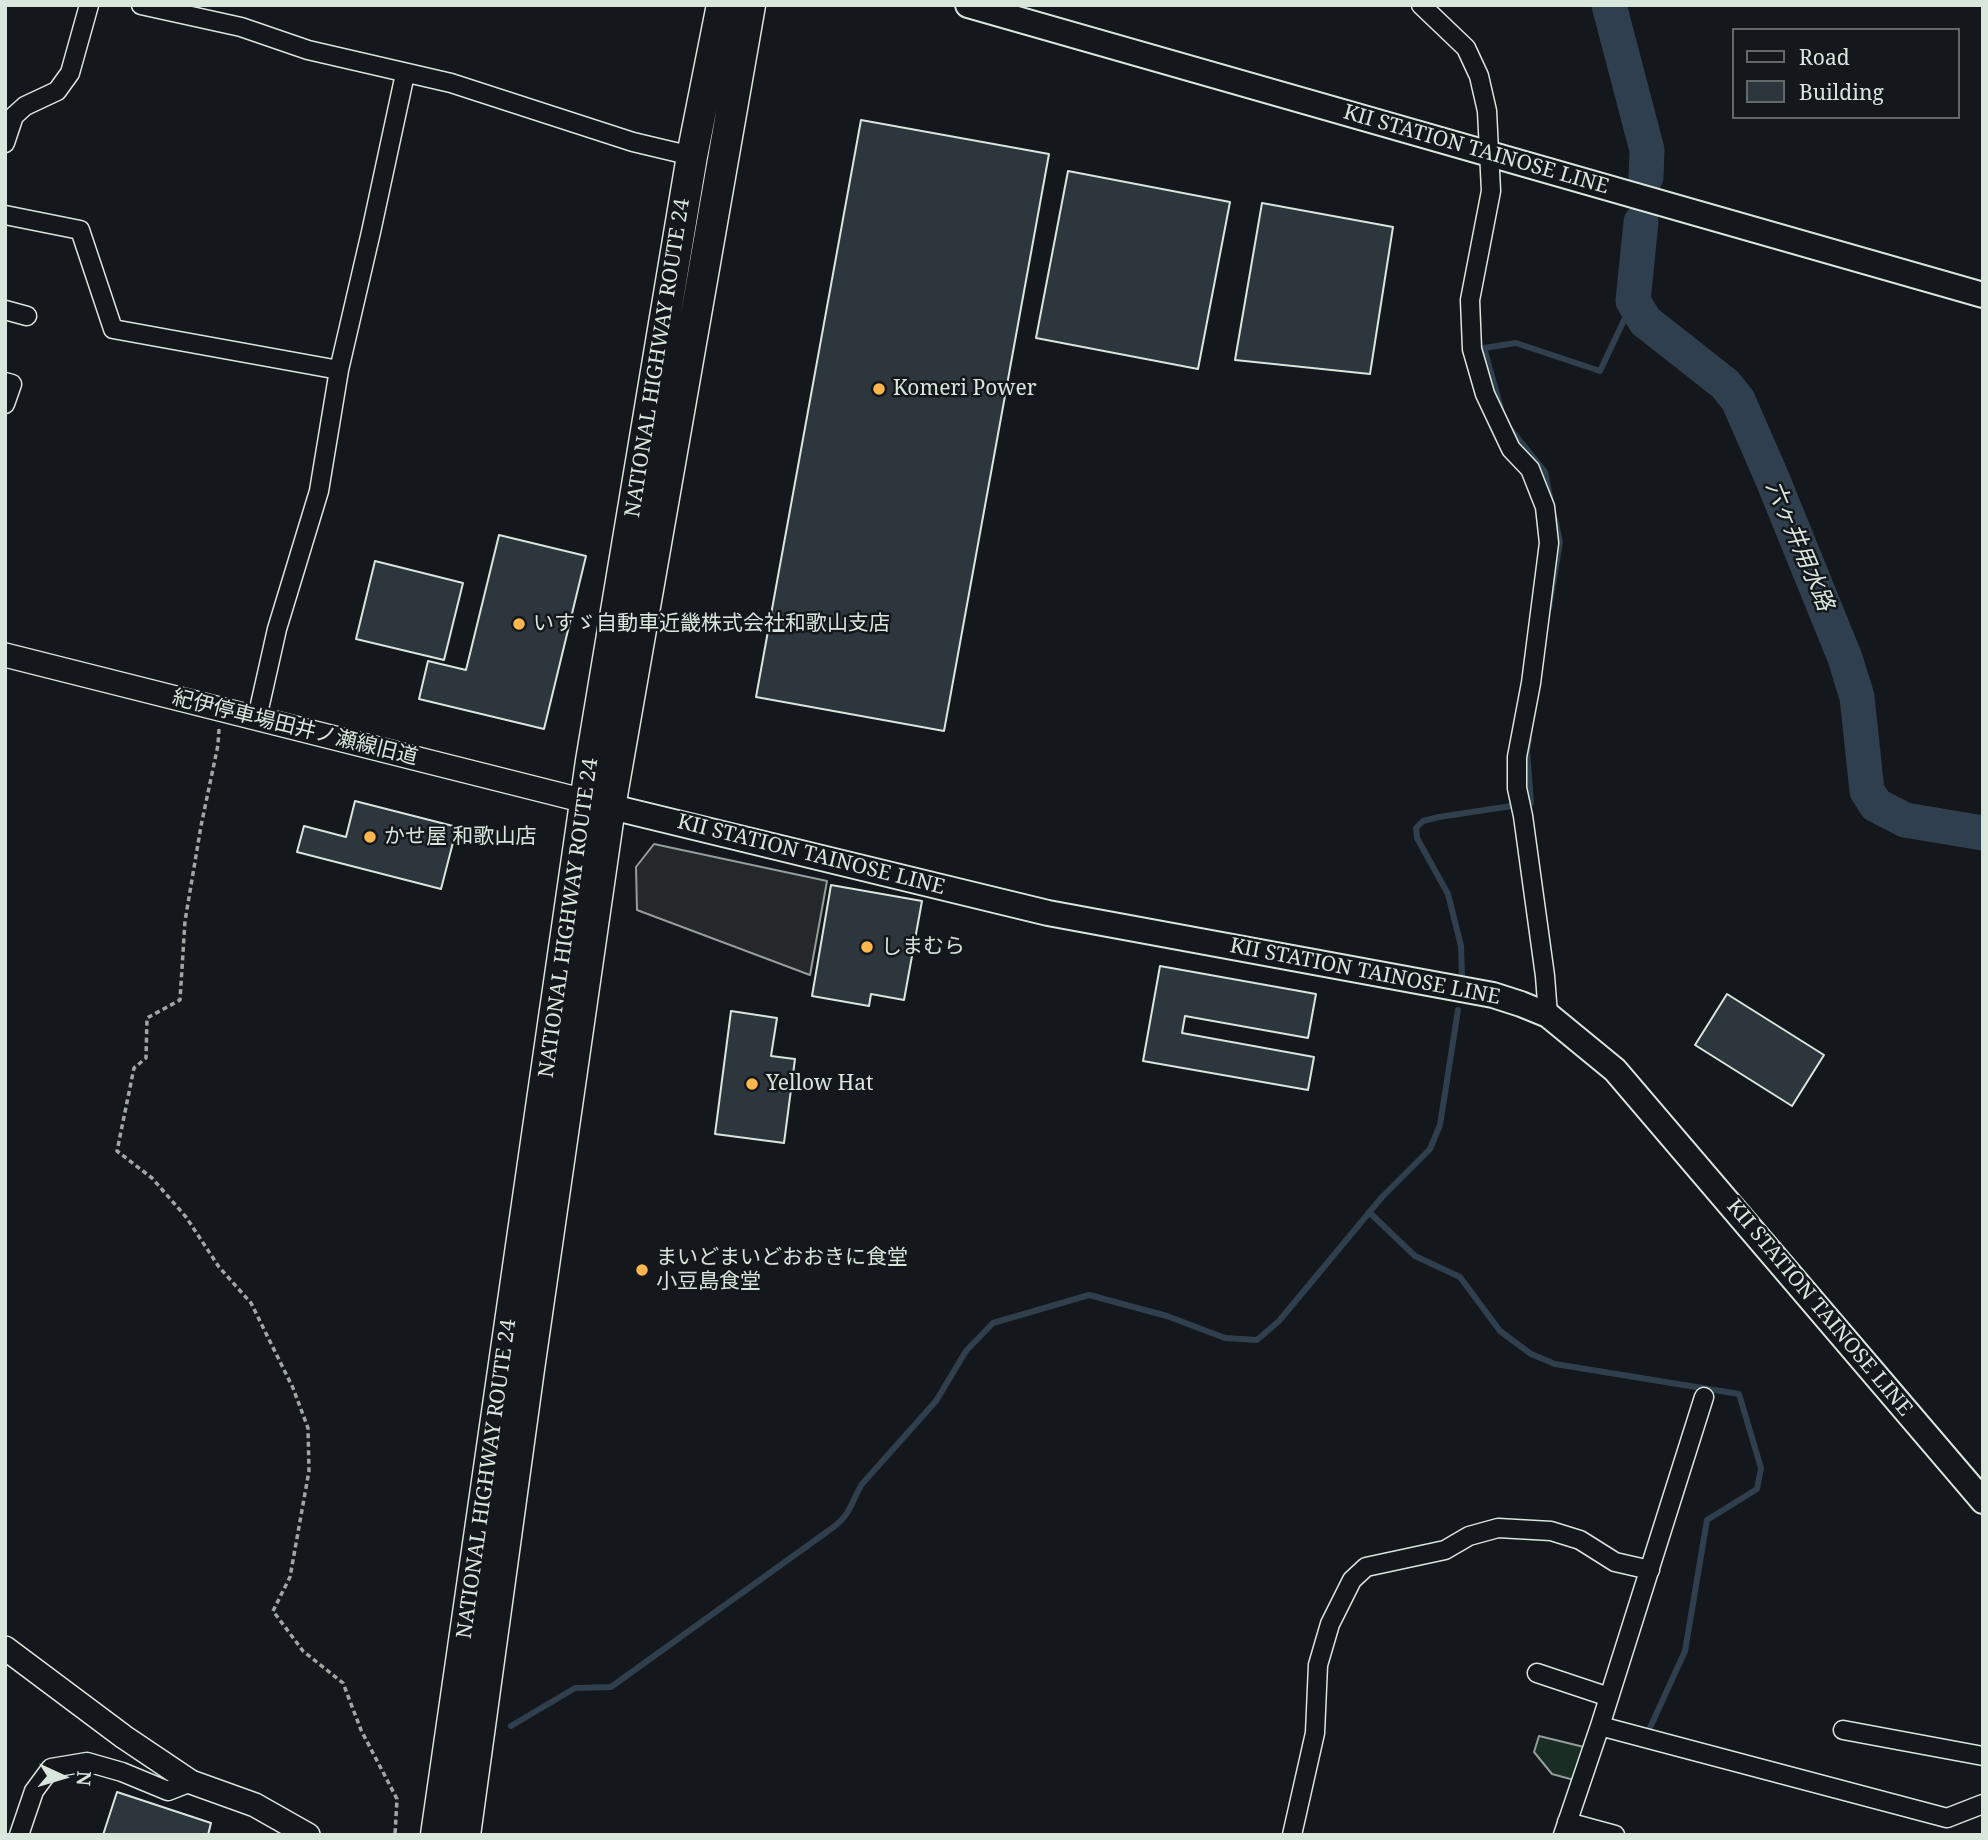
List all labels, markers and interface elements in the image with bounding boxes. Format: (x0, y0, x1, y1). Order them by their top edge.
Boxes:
legend (1732, 28, 1960, 119)
text: Road (1799, 43, 1850, 71)
text: Building (1799, 78, 1884, 106)
street label: KII STATION TAINOSE LINE (1340, 100, 1612, 200)
street label: NATIONAL HIGHWAY ROUTE 24 (620, 197, 696, 519)
place label: Komeri Power (893, 376, 1037, 402)
marker: Komeri Power (871, 381, 887, 397)
water label: 六ヶ井用水路 (1759, 477, 1839, 615)
place label: いすゞ自動車近畿株式会社和歌山支店 (533, 611, 890, 637)
marker: いすゞ自動車近畿株式会社和歌山支店 (511, 616, 527, 632)
street label: 紀伊停車場田井ノ瀬線旧道 (170, 685, 420, 771)
street label: NATIONAL HIGHWAY ROUTE 24 (534, 757, 604, 1079)
street label: KII STATION TAINOSE LINE (675, 810, 947, 900)
place label: かせ屋 和歌山店 (384, 824, 536, 850)
marker: かせ屋 和歌山店 (362, 829, 378, 845)
street label: KII STATION TAINOSE LINE (1228, 933, 1502, 1011)
place label: しまむら (881, 934, 965, 960)
marker: しまむら (859, 939, 875, 955)
place label: Yellow Hat (766, 1071, 873, 1097)
marker: Yellow Hat (744, 1076, 760, 1092)
street label: KII STATION TAINOSE LINE (1721, 1195, 1917, 1421)
place label: まいどまいどおおきに食堂 小豆島食堂 (656, 1245, 908, 1295)
marker: まいどまいどおおきに食堂 小豆島食堂 (634, 1262, 650, 1278)
street label: NATIONAL HIGHWAY ROUTE 24 (452, 1318, 522, 1640)
north arrow (28, 1742, 98, 1812)
text: N (70, 1770, 97, 1787)

